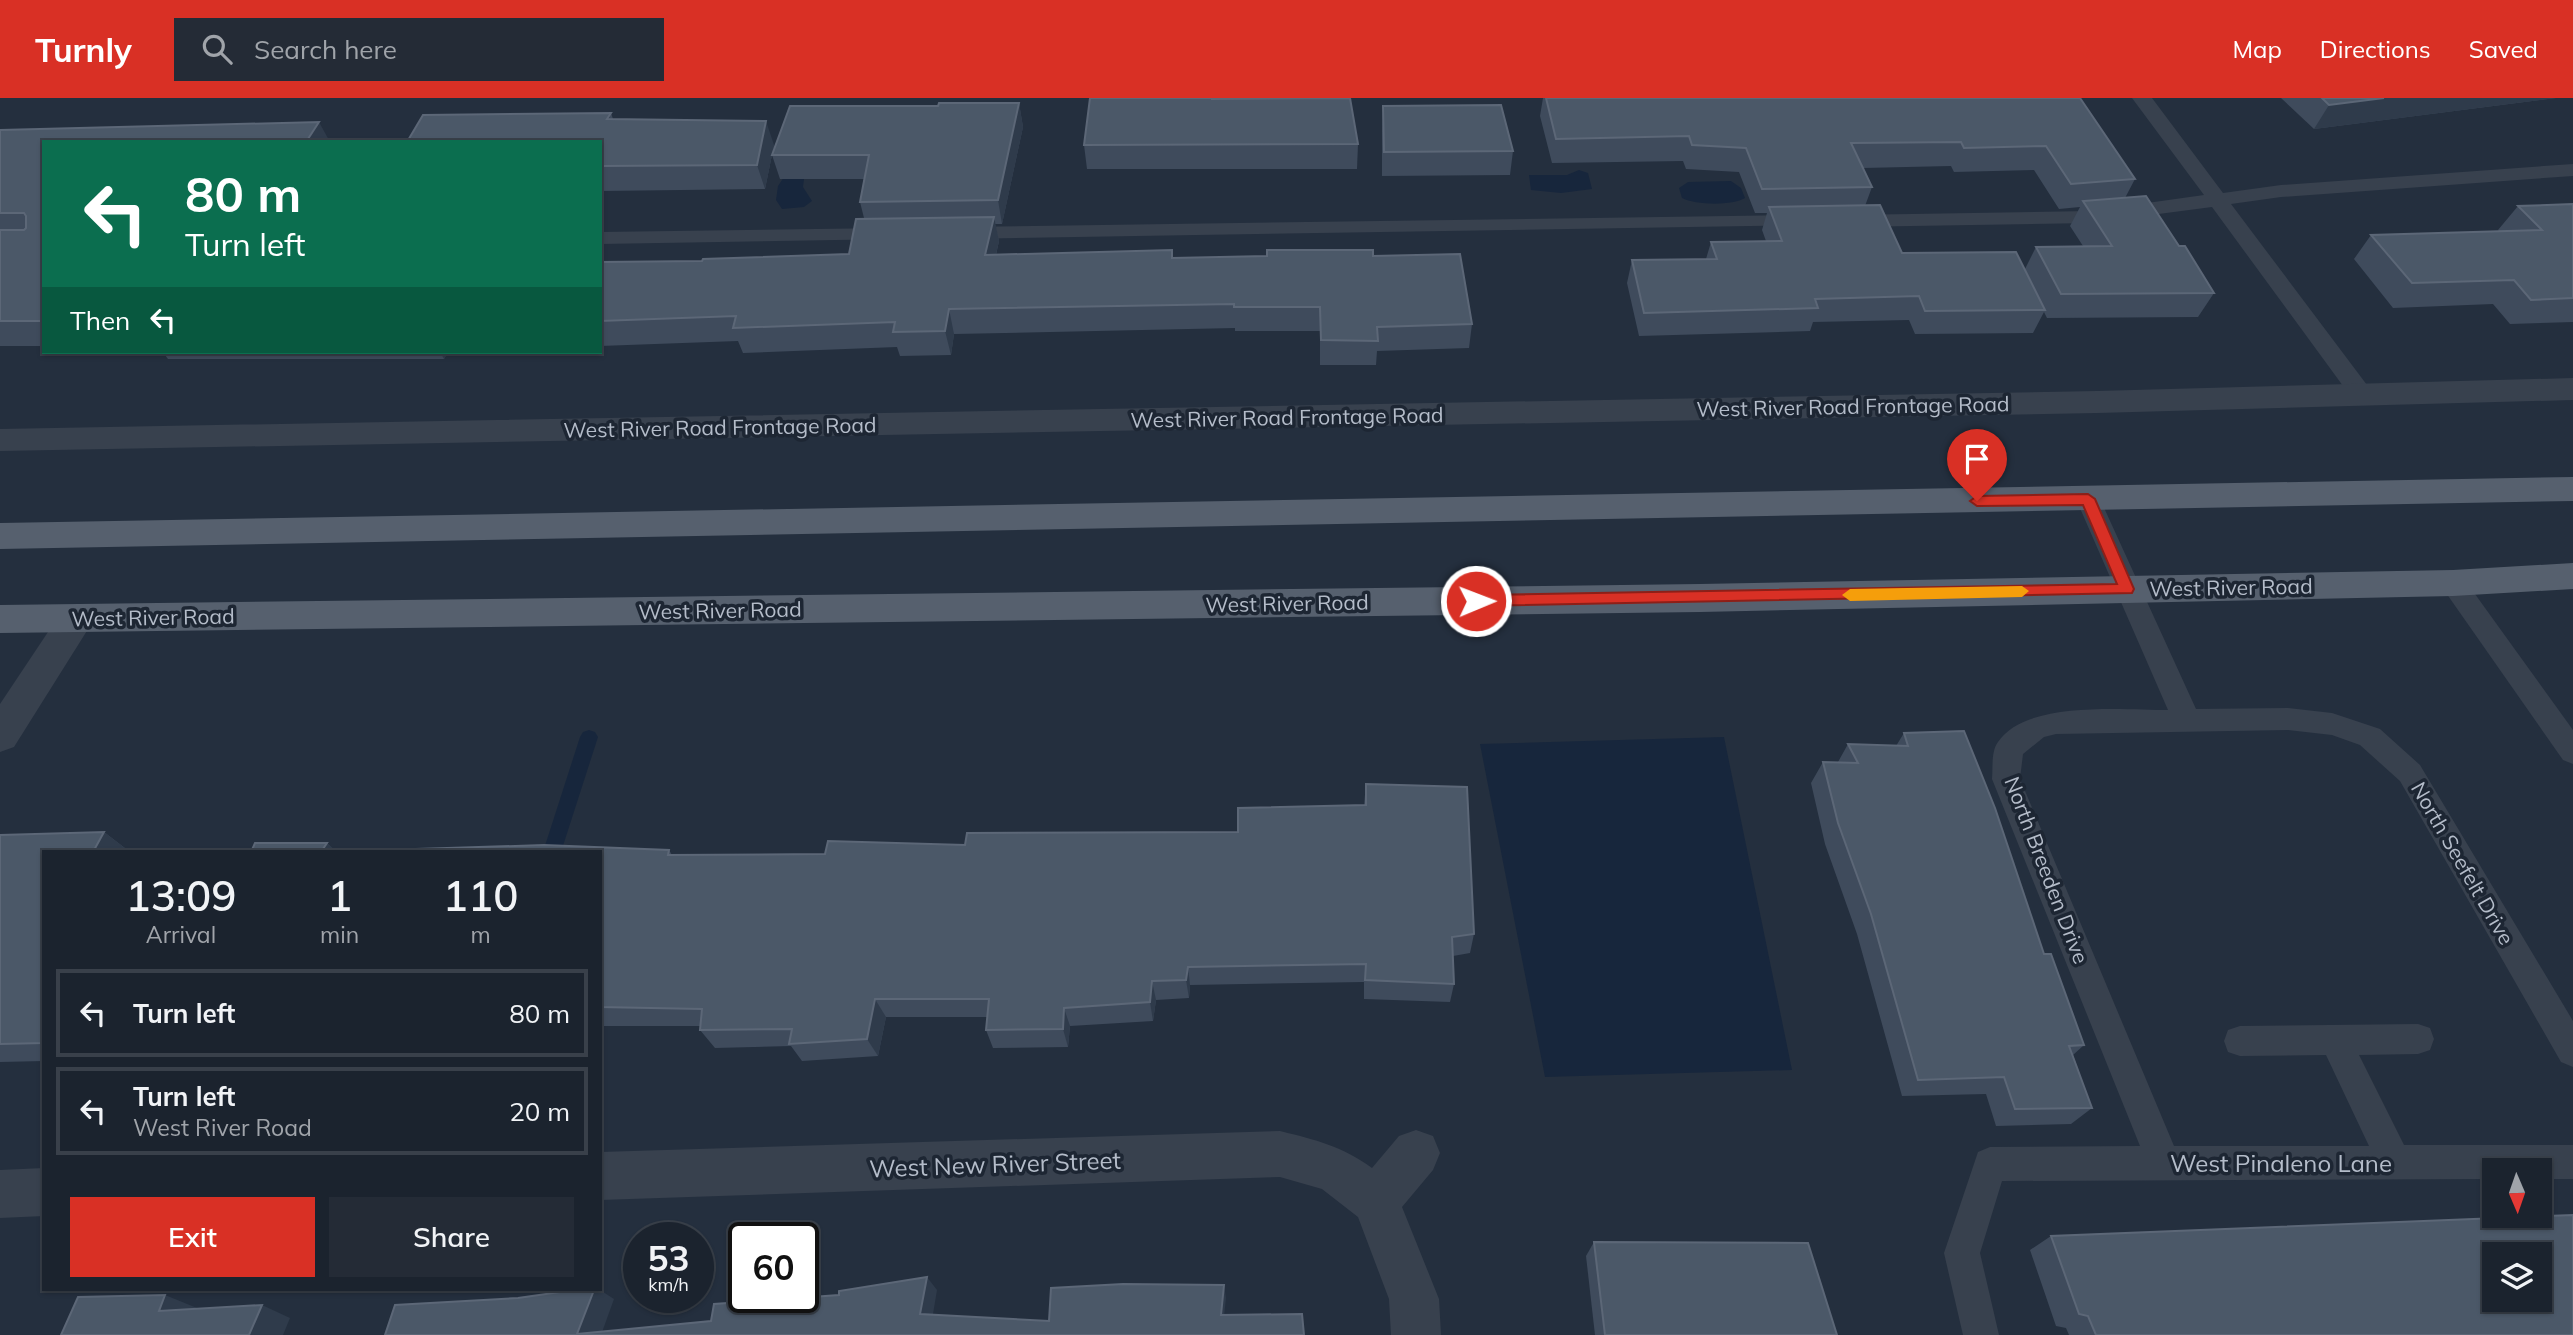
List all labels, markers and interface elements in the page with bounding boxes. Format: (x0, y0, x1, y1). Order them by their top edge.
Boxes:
search box (174, 18, 664, 81)
text: Turnly (35, 29, 132, 70)
icon: search (198, 30, 236, 68)
text: Search here (254, 33, 397, 66)
text: Map (2232, 34, 2282, 64)
text: Directions (2320, 34, 2431, 64)
text: Saved (2469, 34, 2538, 64)
text: 80 m (185, 163, 301, 224)
icon: left (70, 168, 161, 259)
text: Turn left (185, 224, 305, 264)
icon: left (144, 301, 182, 339)
text: Then (70, 304, 130, 337)
street label: West River Road Frontage Road (1696, 390, 2010, 422)
street label: West River Road Frontage Road (1130, 401, 1444, 433)
street label: West River Road Frontage Road (563, 411, 877, 443)
pin (1947, 429, 2007, 501)
icon: arrive (1958, 440, 1996, 478)
position arrow (1439, 564, 1513, 638)
street label: West River Road (2149, 573, 2313, 601)
street label: West River Road (1205, 589, 1369, 617)
street label: West River Road (638, 596, 802, 624)
street label: West River Road (71, 603, 235, 631)
street label: North Breeden Drive (1999, 773, 2095, 967)
street label: North Seefelt Drive (2406, 777, 2520, 949)
text: 13:09 (126, 869, 236, 922)
text: 1 (327, 869, 352, 922)
text: 110 (443, 869, 518, 922)
text: Arrival (146, 920, 216, 949)
text: min (320, 920, 359, 949)
text: m (470, 920, 491, 949)
icon: left (74, 994, 112, 1032)
text: Turn left (133, 997, 235, 1030)
text: 80 m (509, 997, 570, 1030)
text: Turn left (133, 1080, 235, 1113)
icon: left (74, 1092, 112, 1130)
text: 20 m (509, 1095, 570, 1128)
text: West River Road (133, 1113, 312, 1142)
street label: West New River Street (869, 1145, 1121, 1183)
street label: West Pinaleno Lane (2170, 1148, 2392, 1178)
north arrow (2482, 1158, 2552, 1228)
map controls (2482, 1158, 2552, 1312)
button: Exit (70, 1197, 315, 1277)
button: Share (329, 1197, 574, 1277)
speed limit sign: 60 (728, 1222, 819, 1313)
text: 53 (647, 1236, 690, 1280)
button: layers (2482, 1242, 2552, 1312)
text: km/h (648, 1273, 689, 1296)

